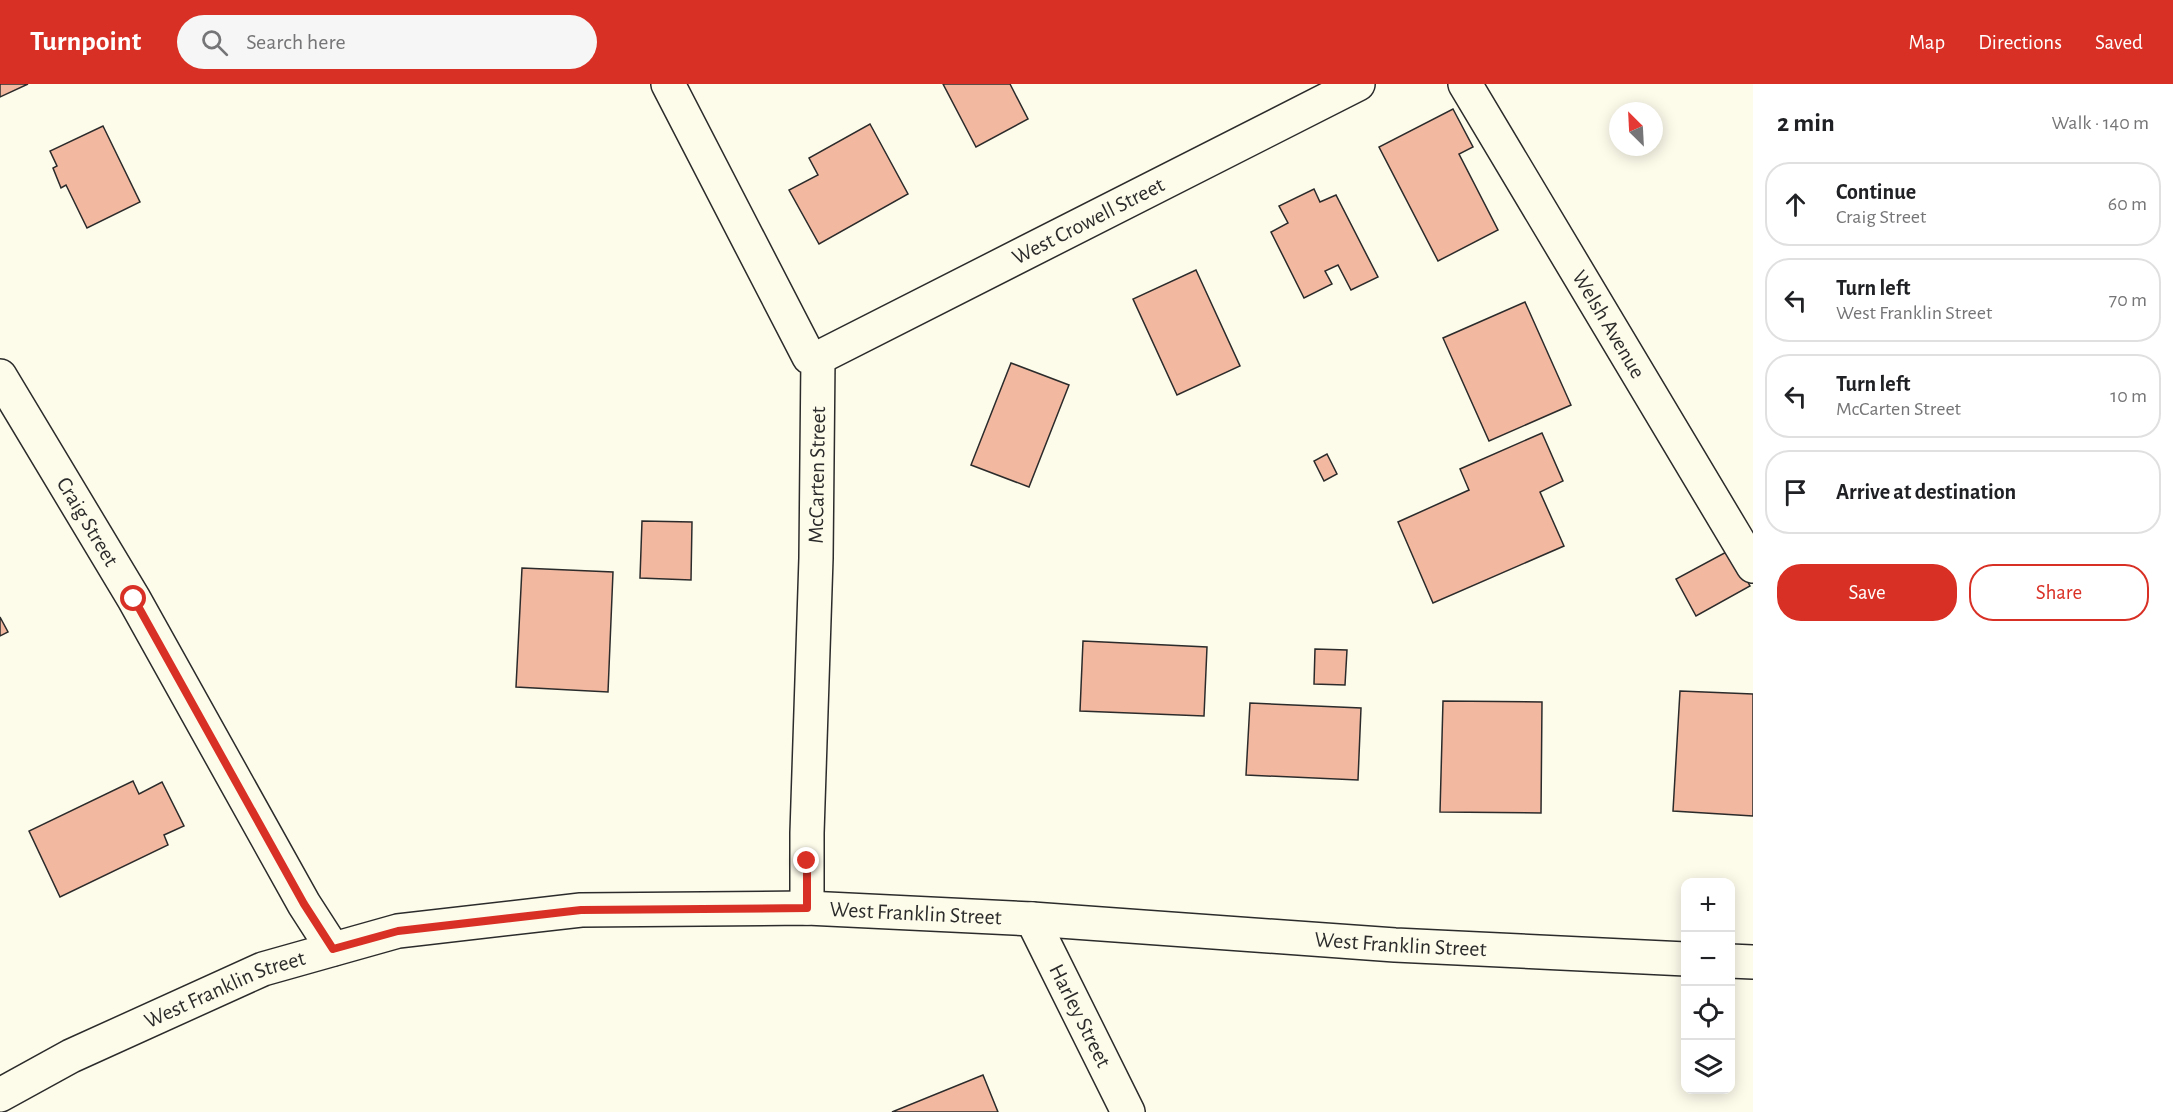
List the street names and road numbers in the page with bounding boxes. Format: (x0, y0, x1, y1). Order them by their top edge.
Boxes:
street label: West Crowell Street (1009, 173, 1168, 269)
street label: Welsh Avenue (1568, 266, 1649, 382)
street label: McCarten Street (805, 406, 829, 544)
street label: Craig Street (52, 473, 123, 570)
street label: West Franklin Street (829, 898, 1002, 929)
street label: West Franklin Street (1314, 928, 1487, 960)
street label: West Franklin Street (141, 947, 308, 1032)
street label: Harley Street (1045, 961, 1115, 1071)

